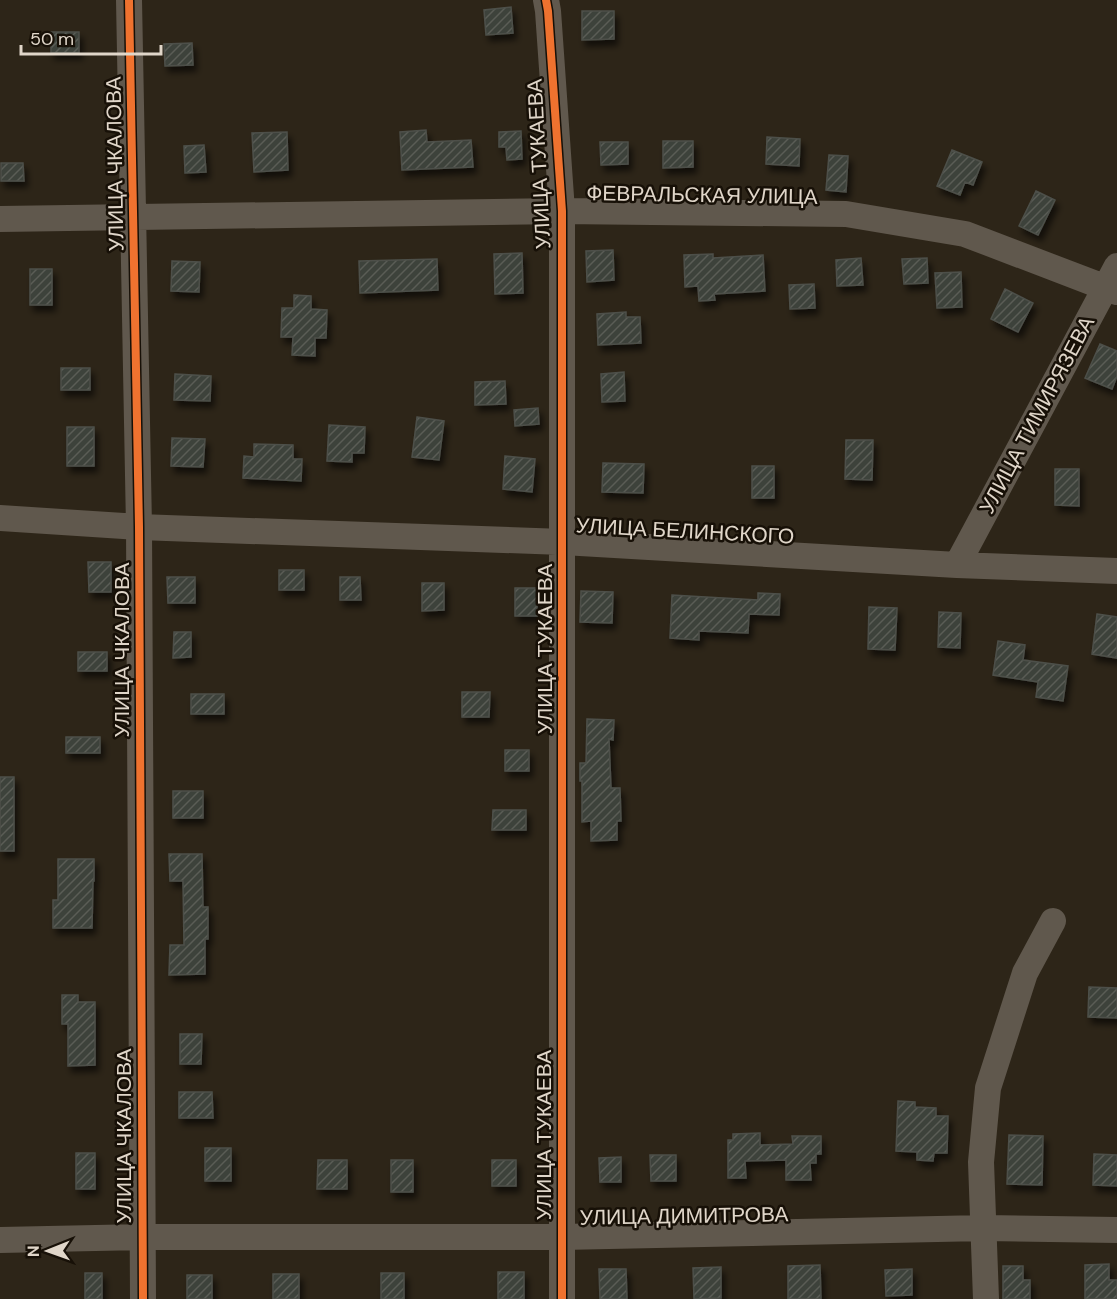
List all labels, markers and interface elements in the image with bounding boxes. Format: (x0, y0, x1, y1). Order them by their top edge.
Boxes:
scale bar (21, 18, 160, 56)
text: 50 m (30, 27, 74, 51)
street label: УЛИЦА ЧКАЛОВА (99, 76, 131, 252)
street label: УЛИЦА ТУКАЕВА (521, 78, 557, 250)
street label: ФЕВРАЛЬСКАЯ УЛИЦА (586, 179, 818, 211)
street label: УЛИЦА ТИМИРЯЗЕВА (973, 311, 1101, 519)
street label: УЛИЦА БЕЛИНСКОГО (575, 511, 795, 551)
street label: УЛИЦА ЧКАЛОВА (108, 563, 136, 737)
street label: УЛИЦА ТУКАЕВА (531, 564, 559, 734)
street label: УЛИЦА ЧКАЛОВА (110, 1049, 138, 1223)
street label: УЛИЦА ТУКАЕВА (530, 1050, 558, 1220)
street label: УЛИЦА ДИМИТРОВА (579, 1200, 789, 1232)
north arrow (18, 1221, 78, 1281)
text: N (23, 1245, 44, 1257)

